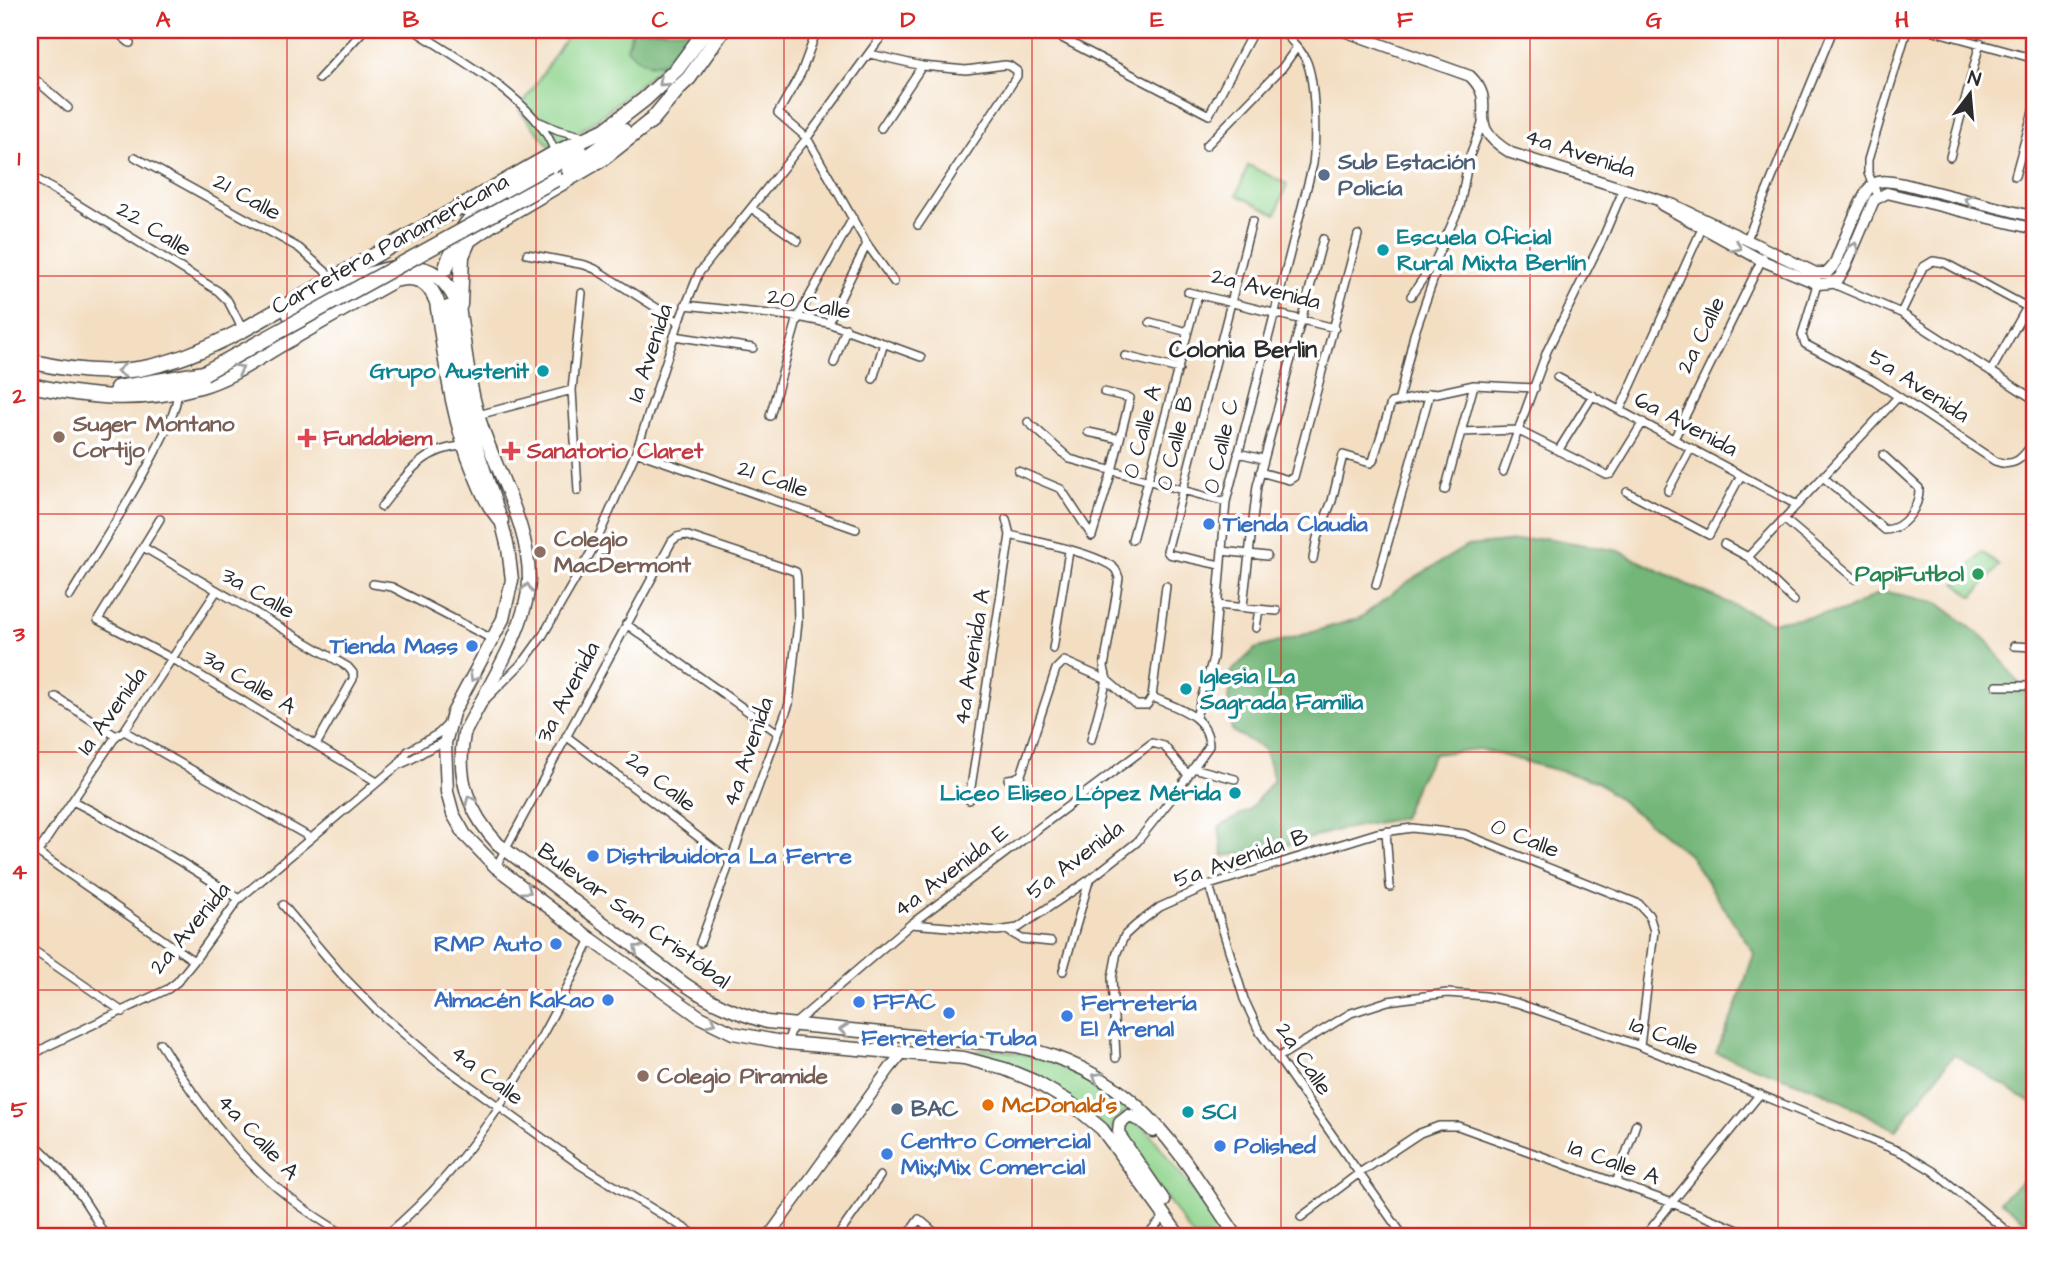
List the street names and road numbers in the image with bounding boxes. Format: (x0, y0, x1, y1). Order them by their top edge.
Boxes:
street label: 4a Avenida (1521, 120, 1640, 186)
street label: 21 Calle (207, 165, 287, 229)
street label: Carretera Panamericana (266, 165, 515, 323)
street label: 22 Calle (110, 193, 198, 265)
street label: 2a Avenida (1208, 260, 1324, 318)
street label: 20 Calle (764, 280, 854, 328)
street label: 2a Calle (1669, 291, 1733, 379)
street label: 1a Avenida (619, 300, 681, 406)
street label: 5a Avenida (1862, 341, 1976, 431)
street label: 0 Calle A (1114, 382, 1170, 482)
street label: 6a Avenida (1629, 383, 1744, 465)
street label: 0 Calle B (1148, 392, 1202, 494)
street label: 0 Calle C (1195, 395, 1247, 497)
street label: 21 Calle (733, 452, 813, 506)
street label: 3a Calle (215, 559, 301, 627)
street label: 4a Avenida A (945, 586, 999, 728)
street label: 3a Avenida (528, 636, 608, 748)
street label: 3a Calle A (196, 641, 302, 723)
street label: 1a Avenida (69, 660, 155, 761)
street label: 4a Avenida (714, 693, 782, 811)
street label: 2a Calle (619, 744, 703, 820)
street label: 0 Calle (1486, 810, 1564, 866)
street label: 5a Avenida (1020, 813, 1131, 907)
street label: 4a Avenida E (887, 817, 1016, 925)
street label: 5a Avenida B (1169, 820, 1313, 896)
street label: Bulevar San Cristóbal (531, 835, 737, 997)
street label: 2a Avenida (142, 875, 238, 981)
street label: 1a Calle (1625, 1008, 1703, 1064)
street label: 2a Calle (1268, 1016, 1340, 1102)
street label: 4a Calle (444, 1037, 530, 1113)
street label: 4a Calle A (209, 1087, 307, 1188)
street label: 1a Calle A (1564, 1131, 1665, 1193)

